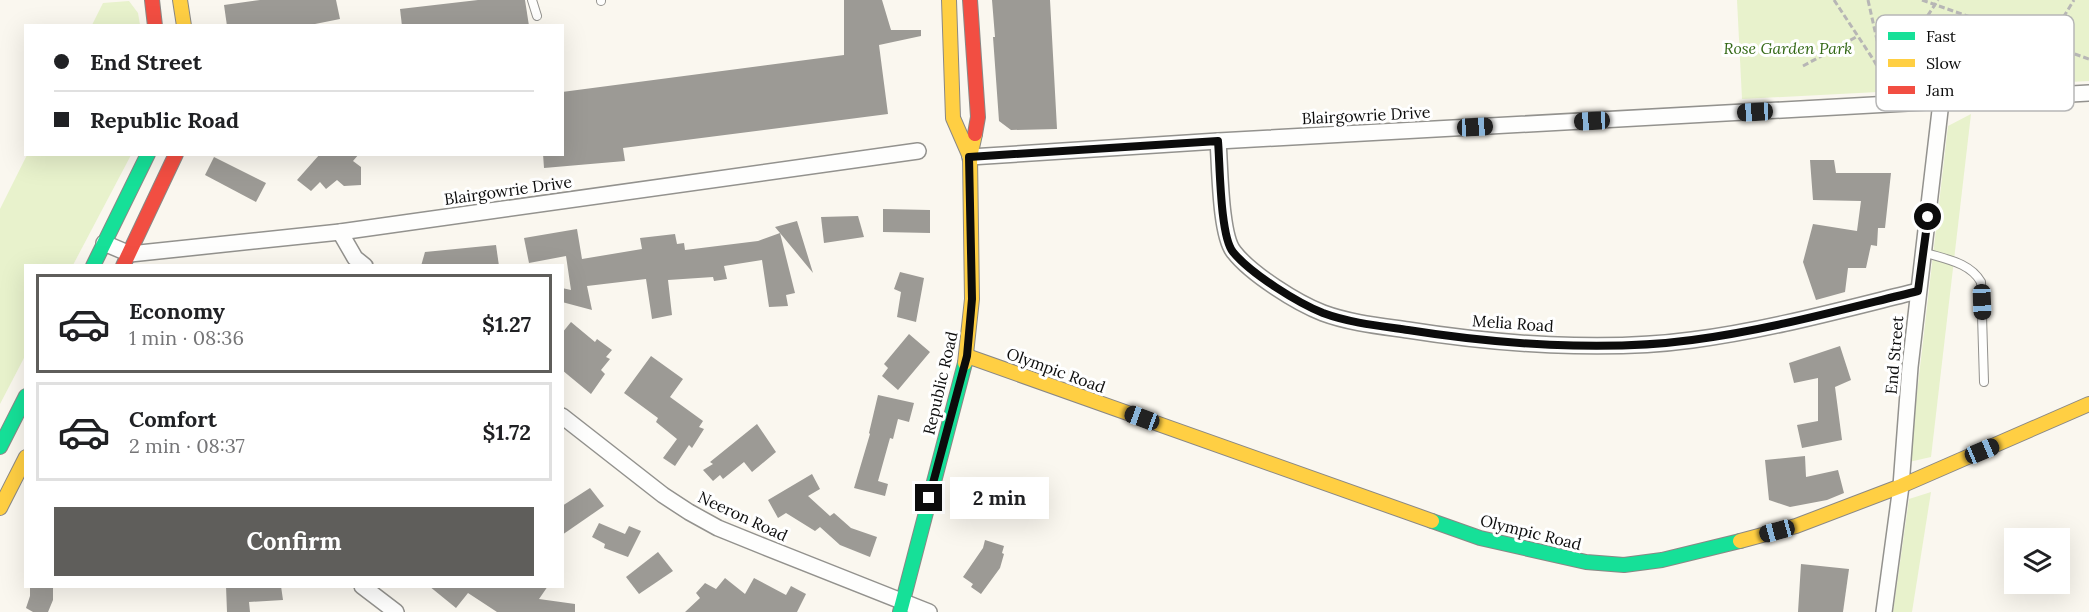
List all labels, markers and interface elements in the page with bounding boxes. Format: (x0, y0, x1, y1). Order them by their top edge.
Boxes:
legend (1876, 15, 2074, 111)
text: Fast (1926, 26, 1957, 46)
park label: Rose Garden Park (1724, 38, 1852, 58)
text: End Street (90, 48, 202, 76)
text: Slow (1926, 53, 1962, 73)
text: Jam (1925, 80, 1954, 100)
street label: Blairgowrie Drive (1301, 102, 1431, 128)
car (1737, 102, 1773, 122)
text: Republic Road (90, 106, 239, 134)
car (1574, 111, 1610, 131)
car (1457, 117, 1493, 137)
street label: Blairgowrie Drive (443, 171, 574, 209)
route start (1914, 203, 1941, 230)
car (1972, 284, 1992, 320)
icon: car (57, 297, 111, 351)
text: Economy (129, 297, 225, 325)
text: $1.27 (482, 310, 531, 338)
street label: Melia Road (1472, 310, 1555, 336)
street label: End Street (1881, 314, 1907, 395)
text: 1 min · 08:36 (129, 325, 244, 350)
street label: Republic Road (918, 329, 962, 437)
street label: Olympic Road (1004, 343, 1109, 397)
car (1122, 403, 1162, 433)
icon: car (57, 405, 111, 459)
text: Comfort (129, 405, 217, 433)
text: $1.72 (483, 418, 531, 446)
text: 2 min · 08:37 (129, 433, 245, 458)
car (1962, 436, 2002, 466)
callout: 2 min (950, 477, 1049, 519)
route end (915, 484, 942, 511)
text: 2 min (973, 485, 1026, 510)
street label: Neeron Road (695, 487, 791, 546)
button: Confirm (54, 507, 534, 576)
street label: Olympic Road (1478, 510, 1584, 554)
car (1757, 518, 1797, 544)
map controls (2004, 528, 2070, 594)
button: layers (2004, 528, 2070, 594)

